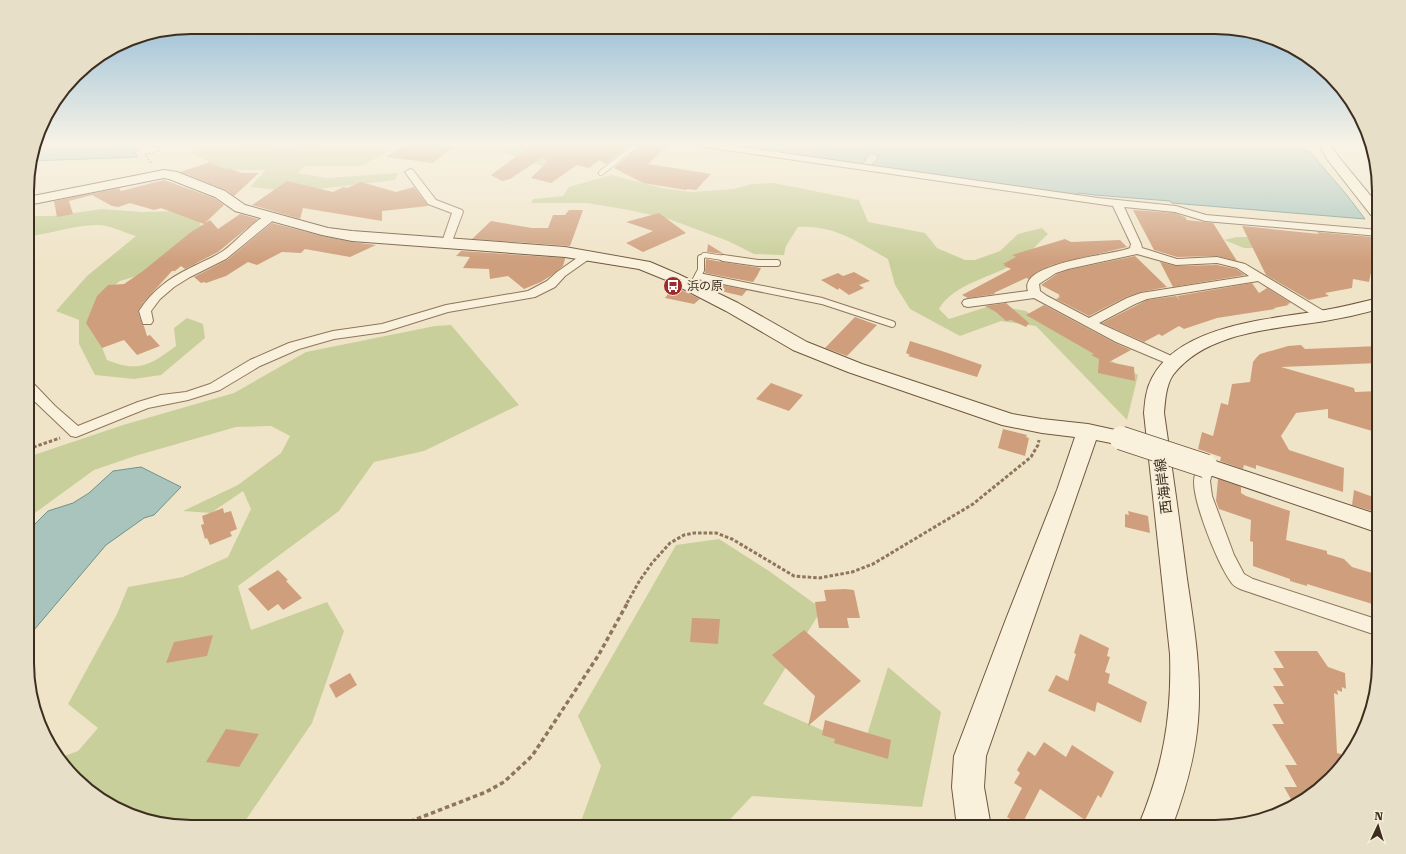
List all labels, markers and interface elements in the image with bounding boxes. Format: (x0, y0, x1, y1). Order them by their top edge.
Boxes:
bus stop icon: 浜の原 (662, 275, 684, 297)
place label: 浜の原 (687, 279, 723, 293)
street label: 西海岸線 (1152, 457, 1174, 515)
north arrow (1358, 806, 1398, 846)
text: N (1374, 810, 1384, 823)

